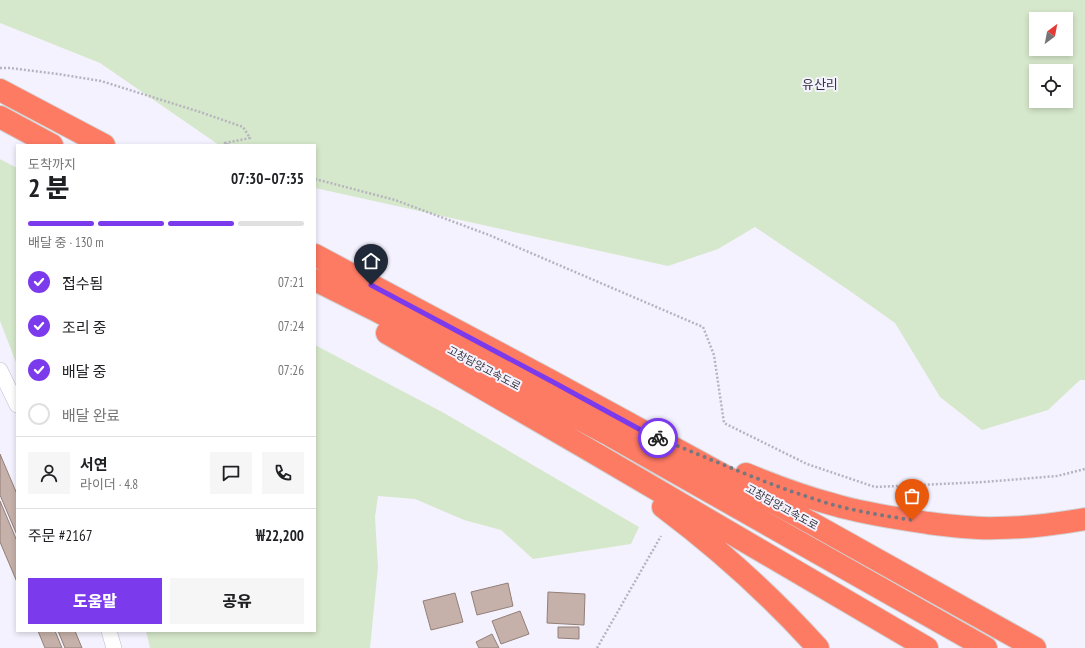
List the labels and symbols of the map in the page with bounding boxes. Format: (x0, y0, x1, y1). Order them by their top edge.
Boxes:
north arrow (1029, 12, 1073, 56)
district label: 유산리 (802, 76, 838, 93)
pin (354, 244, 388, 285)
street label: 고창담양고속도로 (445, 343, 523, 393)
courier (638, 418, 678, 458)
pin (895, 479, 929, 520)
street label: 고창담양고속도로 (743, 481, 821, 533)

